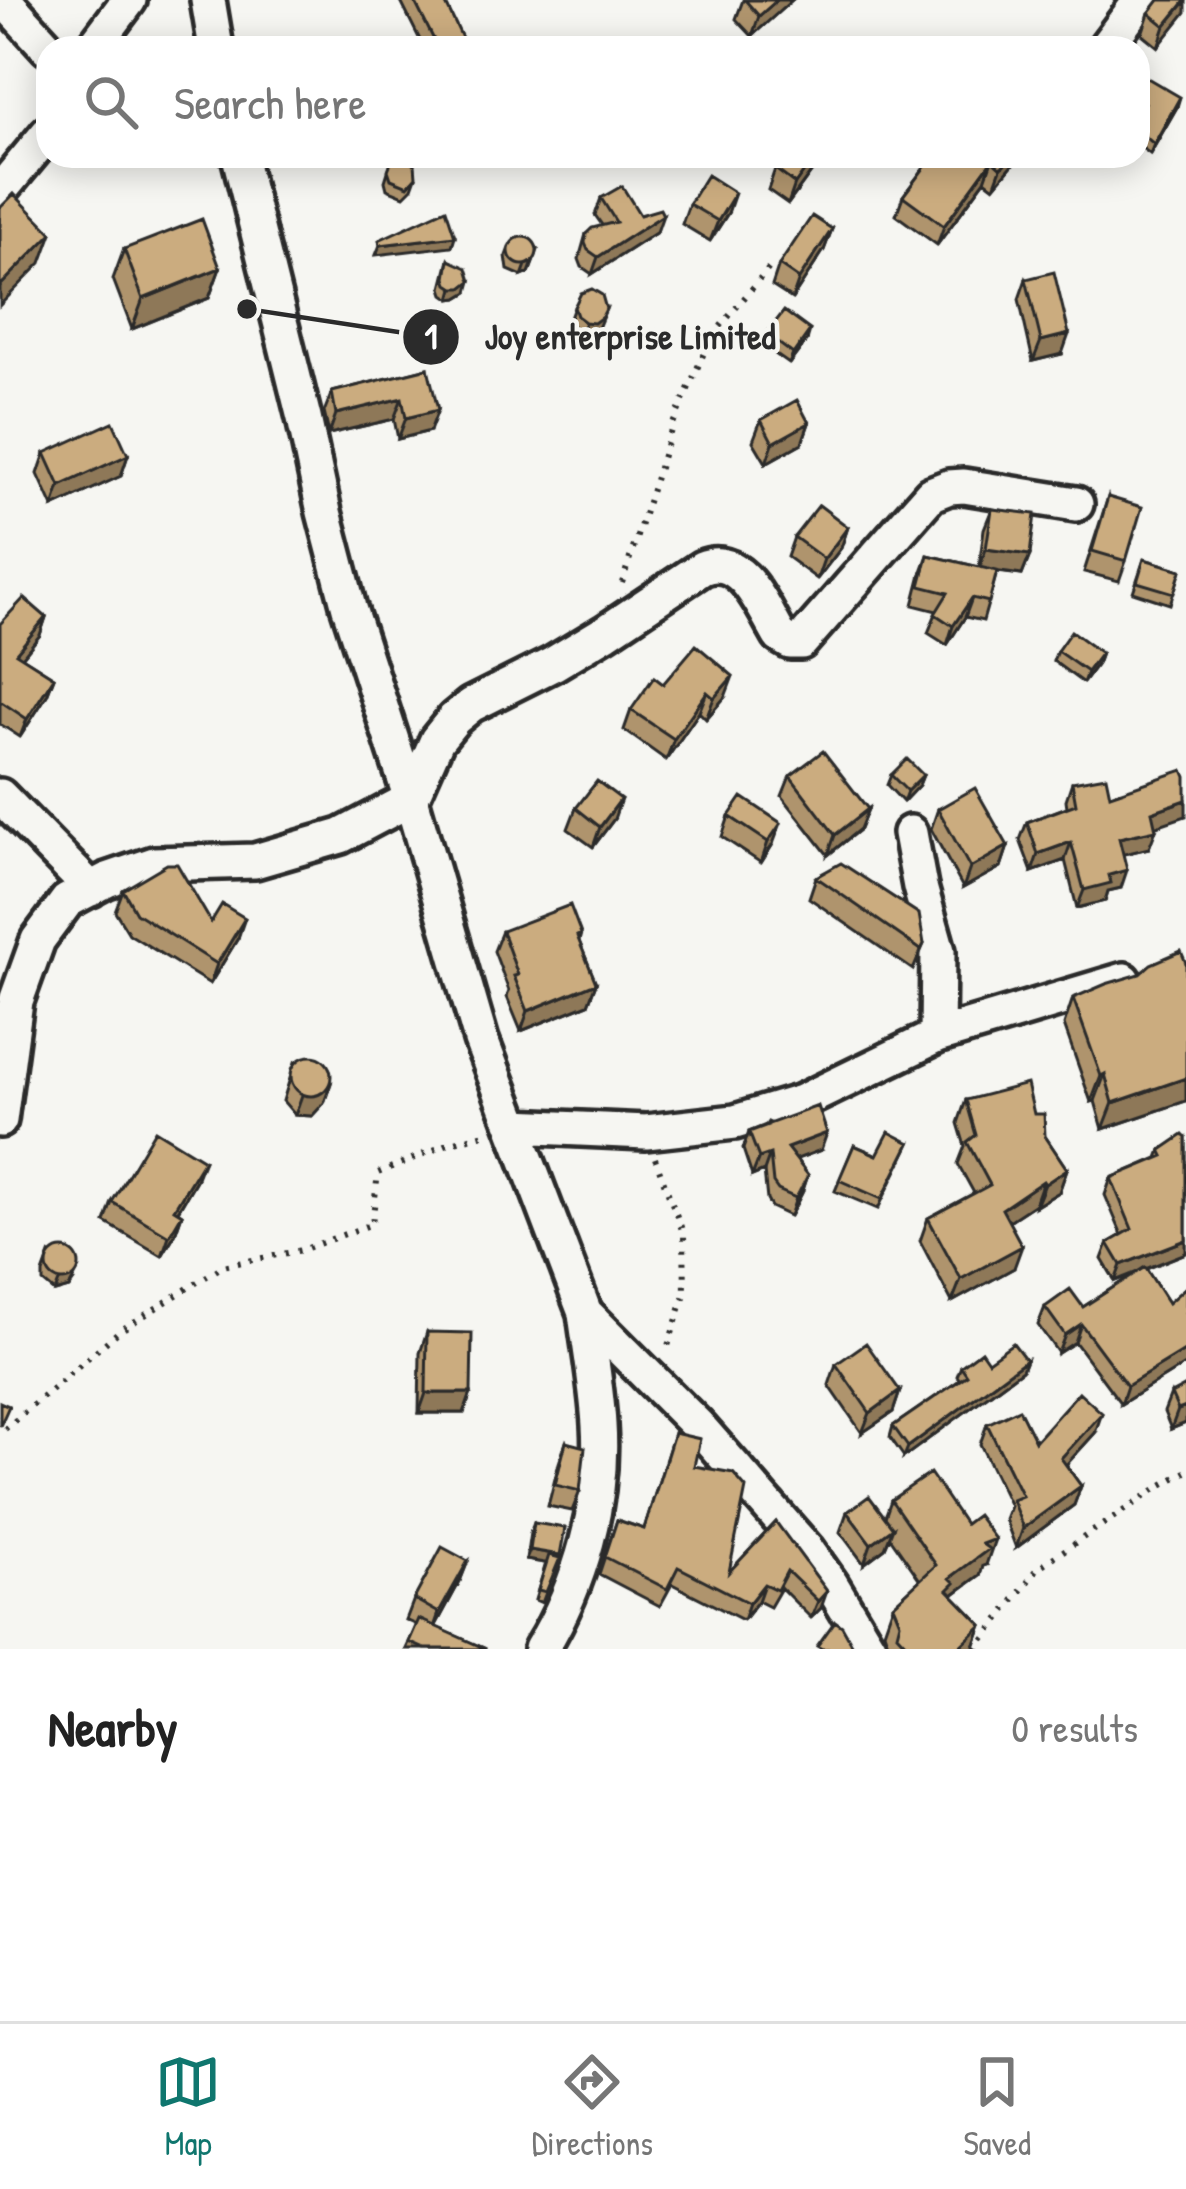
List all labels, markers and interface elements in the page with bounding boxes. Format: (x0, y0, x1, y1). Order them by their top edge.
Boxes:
search box (36, 36, 1150, 168)
icon: search (78, 69, 144, 135)
text: Search here (174, 72, 366, 133)
callout: Joy enterprise Limited (401, 301, 800, 373)
text: 1 (424, 311, 438, 360)
text: Joy enterprise Limited (484, 311, 776, 361)
text: Nearby (48, 1693, 178, 1762)
text: 0 results (1012, 1701, 1138, 1754)
tab: Map (155, 2049, 221, 2165)
tab: Directions (532, 2049, 653, 2165)
tab: Saved (963, 2049, 1031, 2165)

